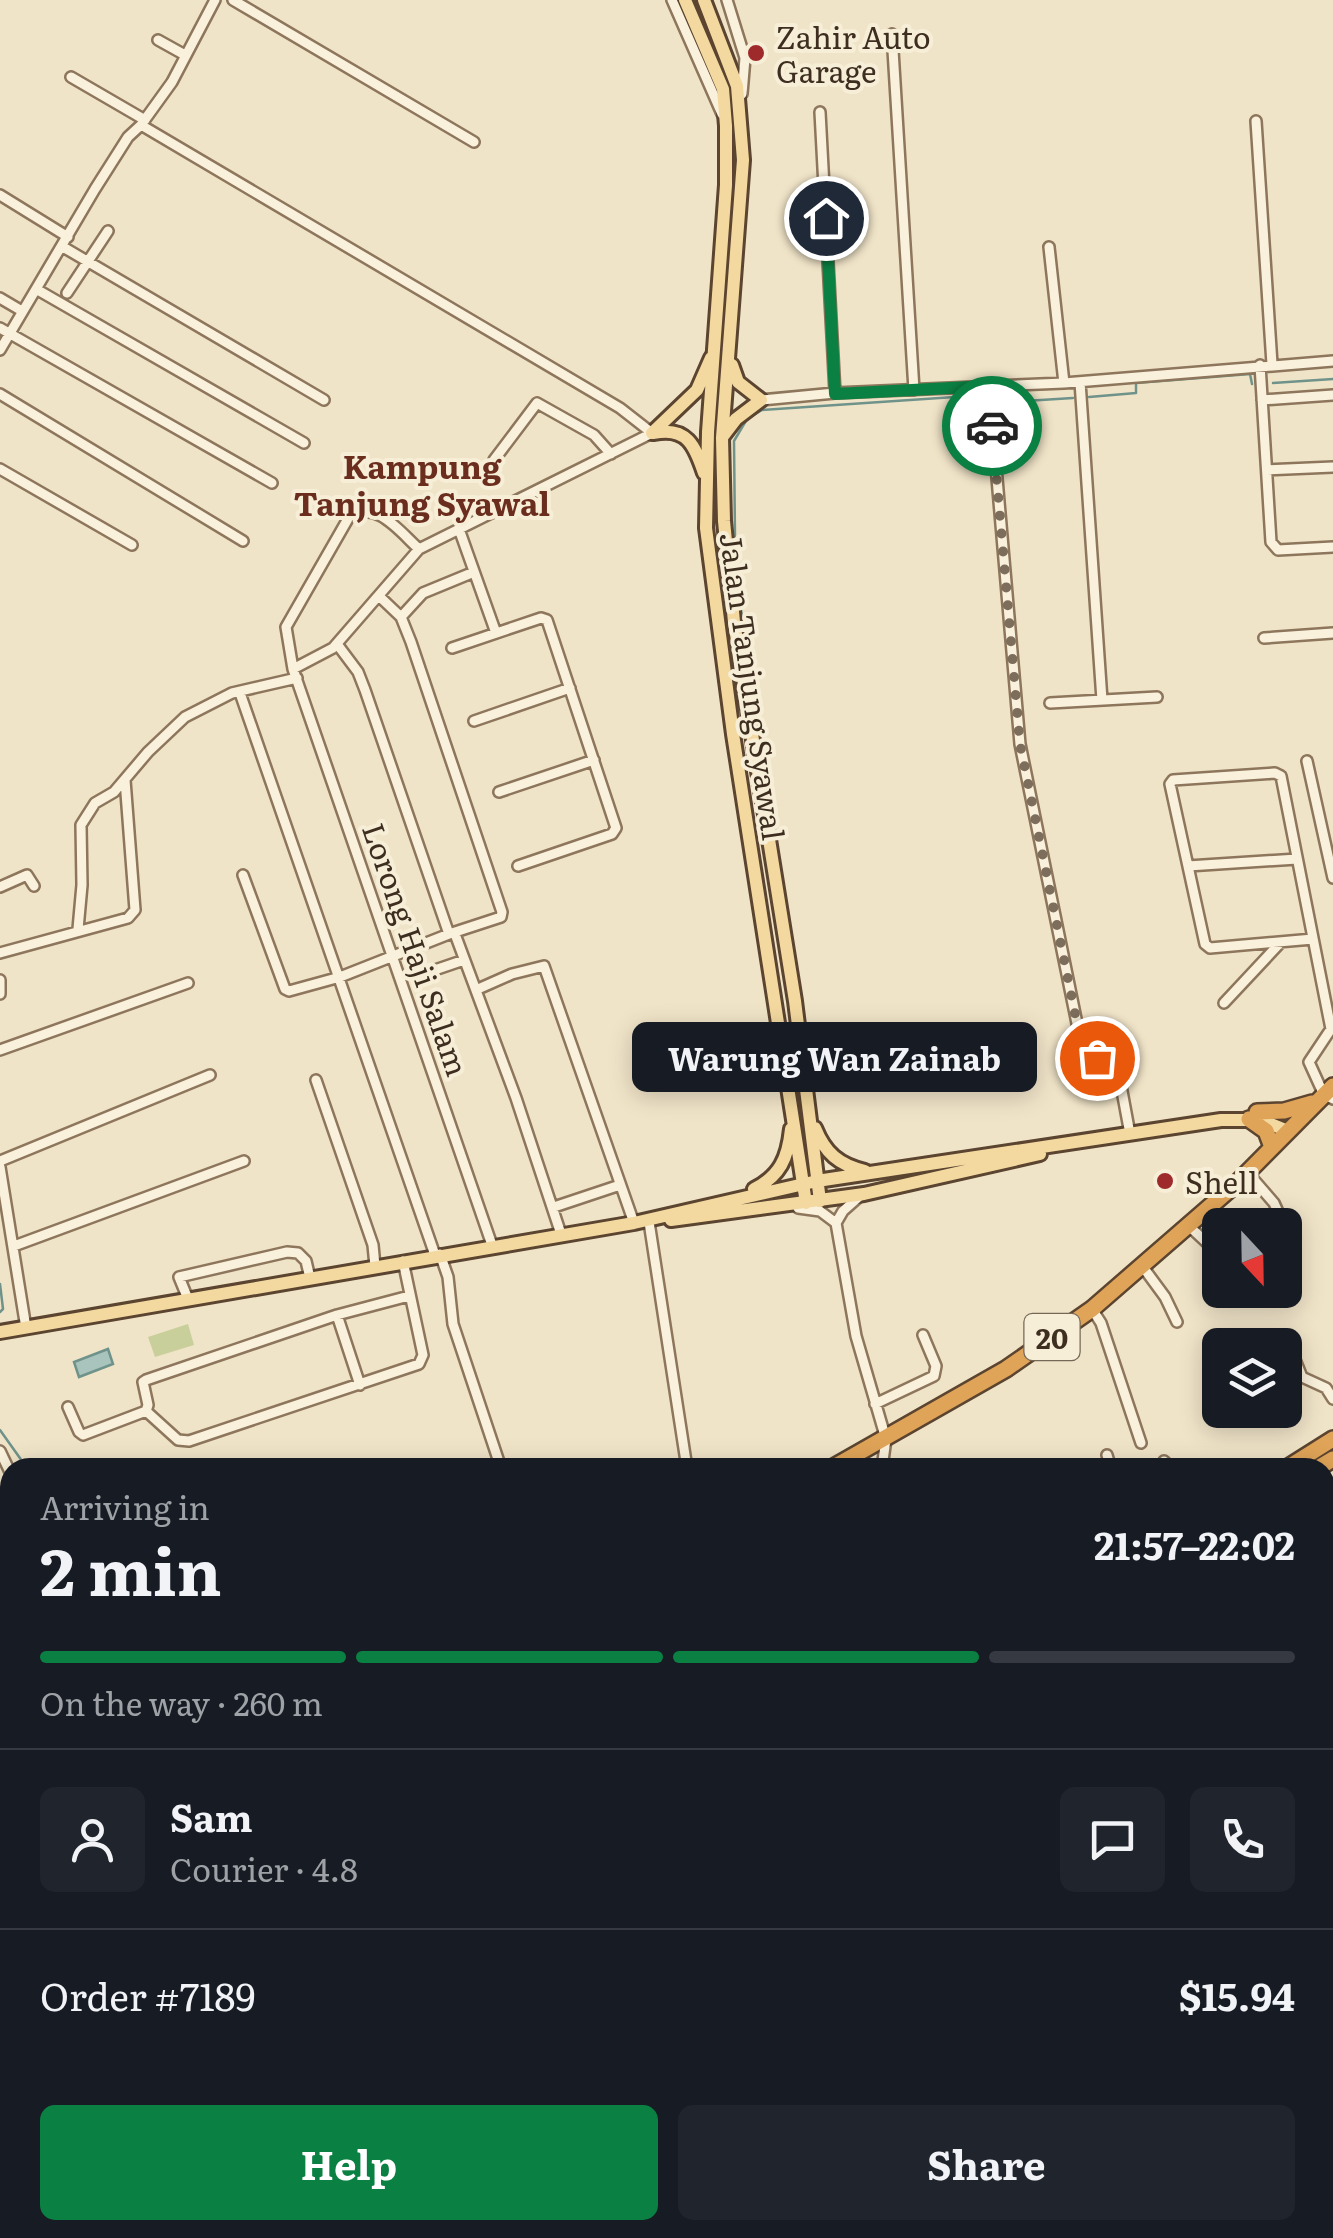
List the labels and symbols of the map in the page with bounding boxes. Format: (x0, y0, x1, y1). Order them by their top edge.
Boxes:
place label: Zahir Auto Garage (776, 14, 930, 92)
marker: Zahir Auto Garage (745, 42, 767, 64)
pin (784, 176, 869, 261)
courier (942, 376, 1042, 476)
district label: Kampung Tanjung Syawal (294, 441, 550, 526)
street label: Jalan Tanjung Syawal (711, 529, 797, 843)
street label: Lorong Haji Salam (353, 816, 481, 1082)
pin (1055, 1016, 1140, 1101)
callout: Warung Wan Zainab (632, 1023, 1037, 1093)
place label: Shell (1185, 1159, 1258, 1203)
marker: Shell (1154, 1170, 1176, 1192)
north arrow (1202, 1208, 1302, 1308)
road number: 20 (1024, 1314, 1080, 1360)

